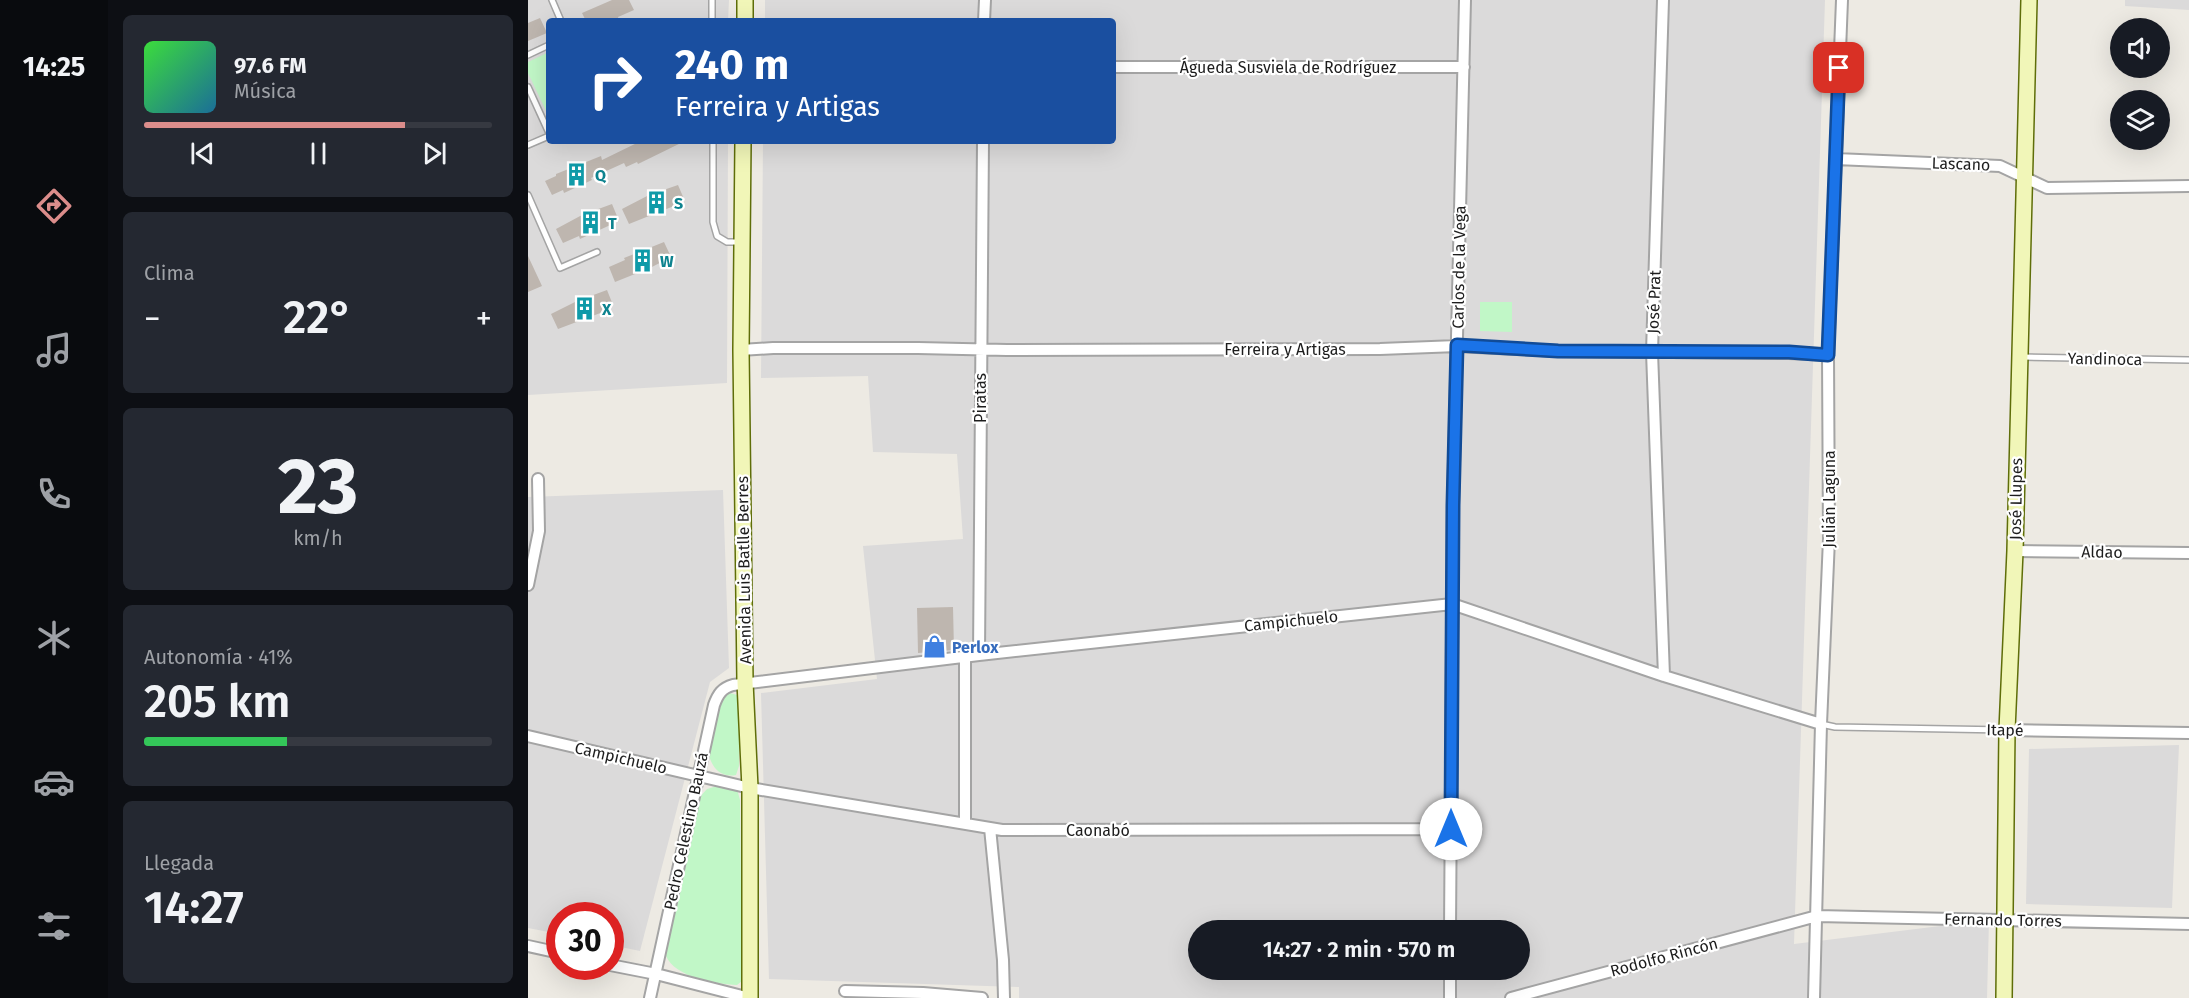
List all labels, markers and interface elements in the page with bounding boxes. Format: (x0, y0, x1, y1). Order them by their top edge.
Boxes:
map controls (2110, 18, 2170, 150)
button: sound (2110, 18, 2170, 78)
text: 240 m (675, 40, 789, 90)
icon: right (576, 42, 654, 120)
pin (1813, 42, 1864, 93)
text: 14:25 (23, 51, 85, 83)
icon: arrive (1822, 51, 1855, 84)
text: 97.6 FM (234, 52, 306, 79)
street label: Águeda Susviela de Rodríguez (1180, 57, 1396, 77)
text: Música (234, 79, 296, 103)
button: layers (2110, 90, 2170, 150)
text: Ferreira y Artigas (675, 91, 880, 123)
icon: previous (186, 137, 219, 170)
icon: pause (302, 137, 335, 170)
icon: next (418, 137, 451, 170)
street label: Lascano (1931, 153, 1991, 175)
building icon: Q (564, 162, 590, 188)
place label: Q (595, 166, 607, 185)
icon: directions (33, 185, 75, 227)
building icon: S (643, 190, 669, 216)
place label: S (674, 194, 683, 213)
street label: Carlos de la Vega (1448, 205, 1470, 329)
building icon: T (577, 210, 603, 236)
place label: T (608, 214, 617, 233)
building icon: W (629, 248, 655, 274)
place label: W (660, 252, 674, 271)
text: Clima (144, 261, 195, 285)
street label: José Prat (1643, 270, 1665, 334)
text: 22° (283, 291, 353, 345)
building icon: X (571, 296, 597, 322)
text: − (144, 299, 161, 339)
text: + (476, 299, 492, 339)
place label: X (601, 300, 612, 319)
icon: music (33, 329, 75, 371)
street label: Ferreira y Artigas (1224, 340, 1346, 359)
street label: Yandinoca (2068, 349, 2142, 369)
street label: Piratas (971, 373, 990, 423)
text: 23 (278, 440, 358, 534)
street label: Julián Laguna (1820, 450, 1839, 548)
street label: José Llupes (2006, 458, 2026, 540)
icon: phone (33, 473, 75, 515)
street label: Avenida Luis Batlle Berres (733, 476, 755, 664)
text: km/h (293, 526, 343, 550)
street label: Aldao (2081, 542, 2123, 562)
street label: Campichuelo (1243, 607, 1339, 635)
icon: climate (33, 617, 75, 659)
shop icon: Perlox (921, 634, 947, 660)
place label: Perlox (952, 638, 999, 657)
text: Autonomía · 41% (144, 645, 293, 669)
text: 205 km (144, 675, 290, 729)
street label: Itapé (1986, 720, 2024, 740)
street label: Campichuelo (573, 738, 669, 778)
street label: Pedro Celestino Bauzá (660, 750, 712, 912)
icon: car (33, 761, 75, 803)
position arrow (1419, 797, 1483, 861)
street label: Caonabó (1066, 821, 1130, 840)
text: Llegada (144, 851, 214, 875)
text: 14:27 (144, 881, 244, 935)
speed limit sign: 30 (546, 902, 624, 980)
icon: filters (33, 905, 75, 947)
street label: Fernando Torres (1944, 909, 2062, 931)
street label: Rodolfo Rincón (1608, 933, 1720, 981)
text: 14:27 · 2 min · 570 m (1263, 936, 1455, 963)

